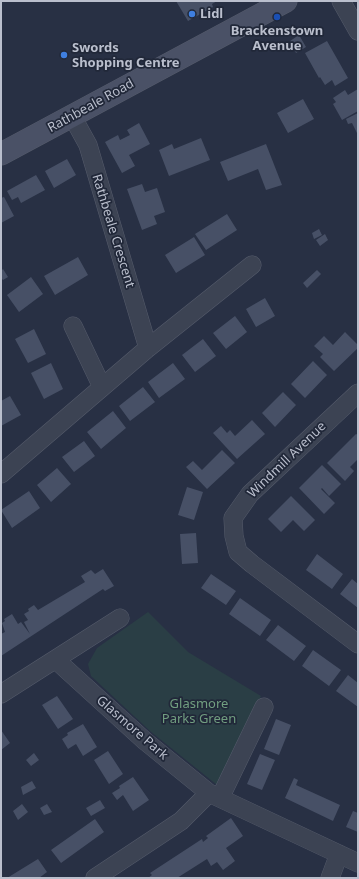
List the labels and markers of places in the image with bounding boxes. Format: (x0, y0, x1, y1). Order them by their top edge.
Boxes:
place label: Lidl (200, 6, 223, 22)
marker: Lidl (187, 9, 197, 19)
marker: Brackenstown Avenue (272, 12, 282, 22)
place label: Brackenstown Avenue (231, 23, 323, 54)
place label: Swords Shopping Centre (72, 40, 180, 71)
marker: Swords Shopping Centre (59, 50, 69, 60)

